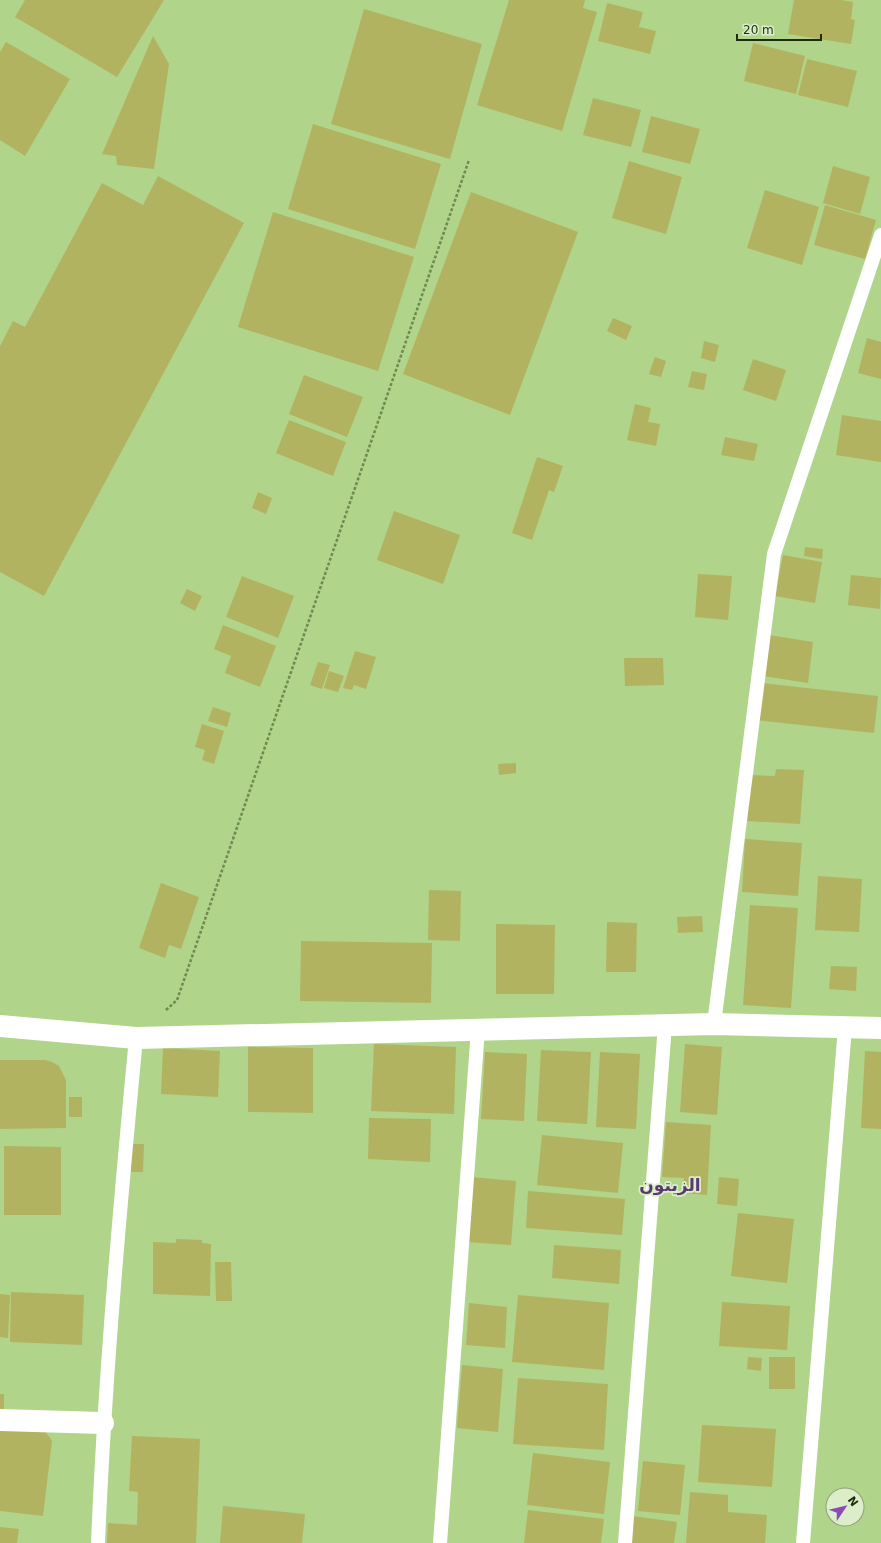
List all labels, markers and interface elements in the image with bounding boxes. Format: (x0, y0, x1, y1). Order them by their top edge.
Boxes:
scale bar (737, 16, 821, 42)
text: 20 m (743, 23, 774, 37)
district label: الزيتون (639, 1175, 701, 1196)
north arrow (825, 1487, 865, 1527)
text: N (845, 1494, 861, 1509)

